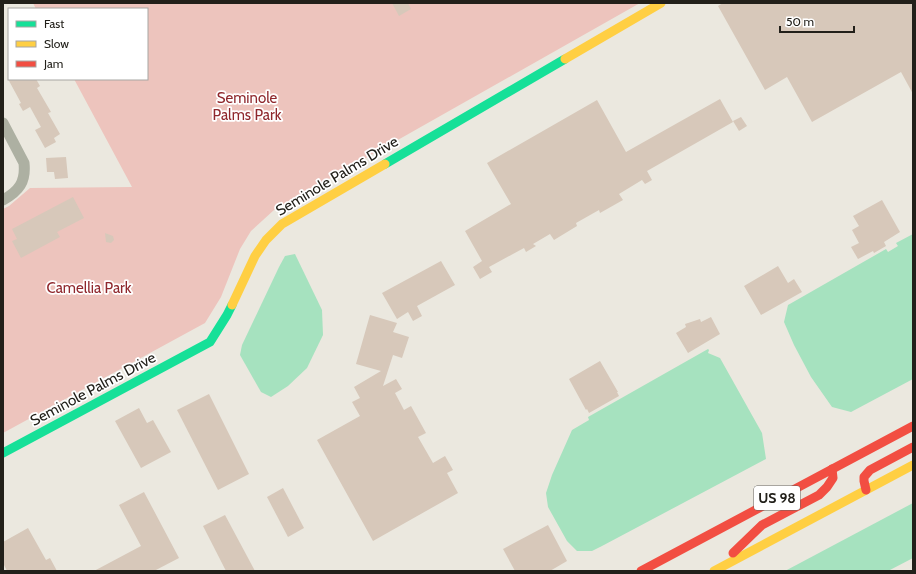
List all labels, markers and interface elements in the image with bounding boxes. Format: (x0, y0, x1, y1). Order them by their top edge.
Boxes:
legend (8, 8, 148, 80)
scale bar (780, 8, 854, 34)
text: 50 m (786, 14, 814, 29)
text: Fast (44, 16, 64, 31)
text: Slow (44, 36, 69, 51)
text: Jam (43, 56, 63, 71)
park label: Seminole Palms Park (213, 89, 282, 124)
street label: Seminole Palms Drive (273, 132, 402, 220)
park label: Camellia Park (46, 279, 132, 297)
street label: Seminole Palms Drive (27, 348, 159, 430)
road number: US 98 (754, 486, 800, 510)

